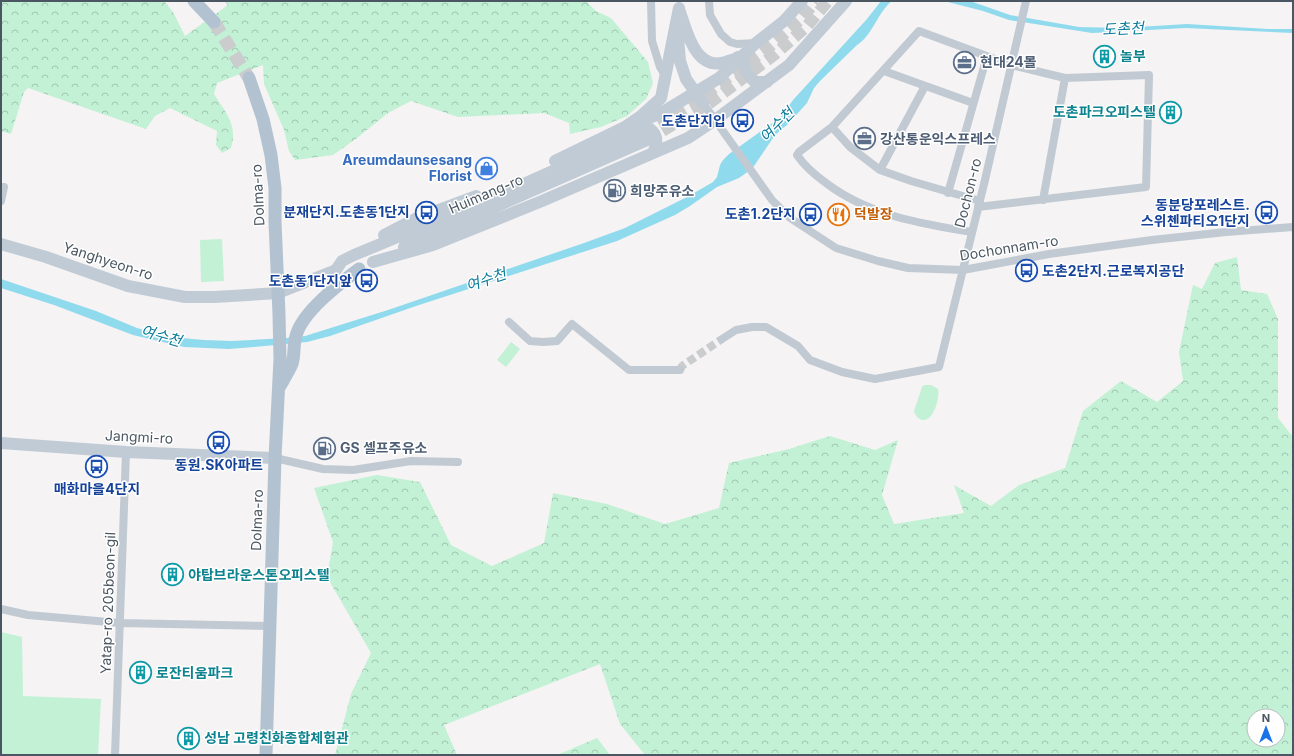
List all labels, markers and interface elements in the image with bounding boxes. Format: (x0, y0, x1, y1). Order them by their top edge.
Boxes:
water label: 도촌천 (1102, 18, 1146, 39)
building icon: 놀부 (1092, 43, 1118, 69)
place label: 놀부 (1120, 47, 1146, 64)
office icon: 현대24몰 (951, 49, 977, 75)
place label: 현대24몰 (980, 53, 1037, 70)
building icon: 도촌파크오피스텔 (1158, 99, 1184, 125)
water label: 여수천 (755, 102, 800, 146)
place label: 도촌파크오피스텔 (1053, 103, 1156, 120)
bus stop icon: 도촌단지입 (729, 108, 755, 134)
place label: 도촌단지입 (662, 112, 726, 129)
office icon: 강산통운익스프레스 (851, 126, 877, 152)
place label: 강산통운익스프레스 (880, 130, 996, 147)
place label: Areumdaunsesang Florist (342, 151, 472, 184)
shop icon: Areumdaunsesang Florist (474, 155, 500, 181)
street label: Dochon-ro (951, 156, 984, 230)
street label: Dolma-ro (247, 164, 268, 226)
street label: Huimang-ro (446, 170, 525, 217)
fuel station icon: 희망주유소 (602, 178, 628, 204)
place label: 희망주유소 (630, 182, 695, 199)
place label: 동분당포레스트. 스위첸파티오1단지 (1141, 196, 1250, 229)
bus stop icon: 분재단지.도촌동1단지 (413, 199, 439, 225)
bus stop icon: 동분당포레스트. 스위첸파티오1단지 (1253, 200, 1279, 226)
bus stop icon: 도촌1.2단지 (798, 201, 824, 227)
restaurant icon: 덕발장 (826, 201, 852, 227)
place label: 분재단지.도촌동1단지 (283, 203, 410, 220)
place label: 도촌1.2단지 (725, 205, 796, 222)
place label: 덕발장 (854, 205, 893, 222)
street label: Dochonnam-ro (958, 231, 1059, 264)
street label: Yanghyeon-ro (61, 238, 155, 283)
bus stop icon: 도촌2단지.근로복지공단 (1013, 258, 1039, 284)
place label: 도촌2단지.근로복지공단 (1042, 262, 1184, 279)
water label: 여수천 (463, 263, 511, 295)
bus stop icon: 도촌동1단지앞 (354, 268, 380, 294)
place label: 도촌동1단지앞 (269, 272, 352, 289)
water label: 여수천 (139, 321, 186, 351)
street label: Jangmi-ro (105, 426, 174, 447)
bus stop icon: 동원.SK아파트 (206, 430, 232, 456)
fuel station icon: GS 셀프주유소 (311, 435, 337, 461)
place label: GS 셀프주유소 (340, 439, 428, 456)
bus stop icon: 매화마을4단지 (84, 454, 110, 480)
place label: 동원.SK아파트 (175, 456, 263, 473)
place label: 매화마을4단지 (54, 480, 140, 497)
street label: Dolma-ro (247, 489, 266, 551)
street label: Yatap-ro 205beon-gil (97, 532, 118, 674)
building icon: 야탑브라운스톤오피스텔 (160, 562, 186, 588)
place label: 야탑브라운스톤오피스텔 (188, 566, 330, 583)
building icon: 로잔티움파크 (127, 660, 153, 686)
place label: 로잔티움파크 (156, 664, 233, 681)
north arrow (1246, 708, 1286, 748)
text: N (1262, 711, 1270, 725)
building icon: 성남 고령친화종합체험관 (175, 725, 201, 751)
place label: 성남 고령친화종합체험관 (204, 729, 349, 746)

